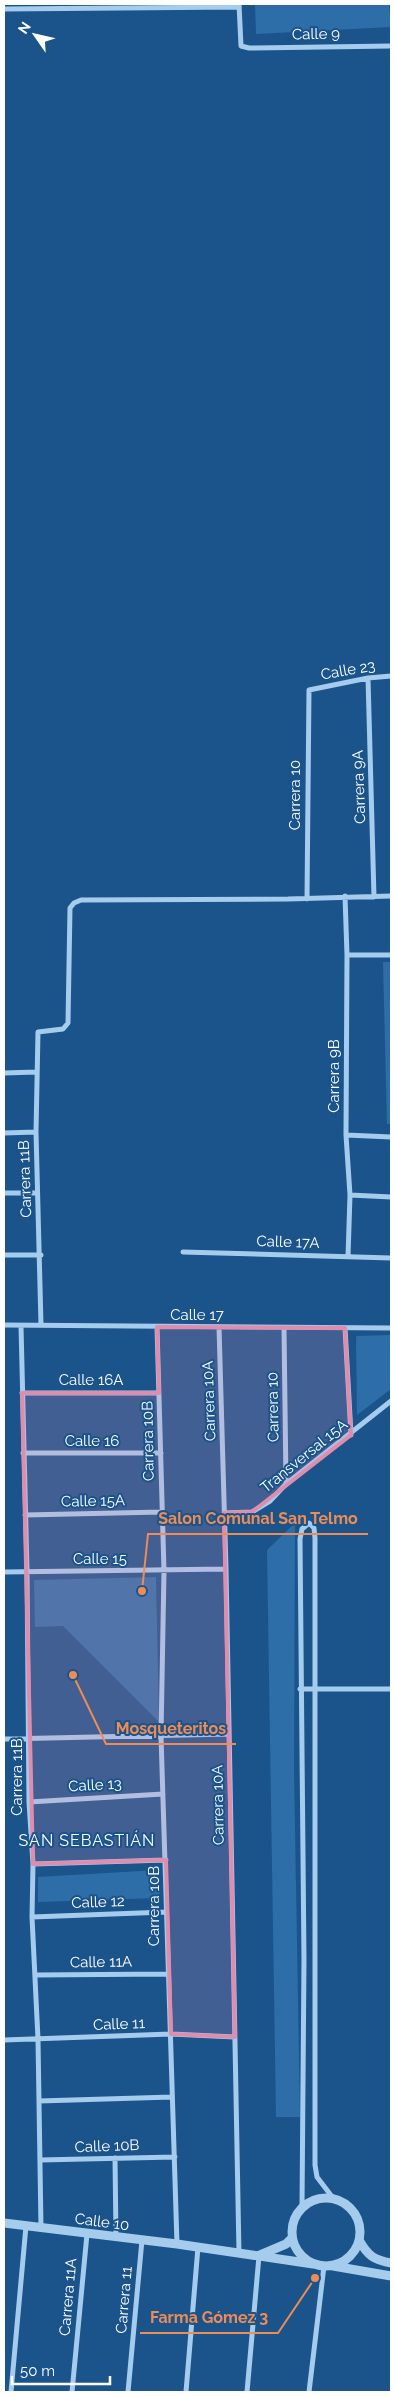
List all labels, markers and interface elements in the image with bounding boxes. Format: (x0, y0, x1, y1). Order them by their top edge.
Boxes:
north arrow (10, 10, 60, 60)
text: N (15, 19, 34, 37)
street label: Calle 9 (292, 25, 340, 43)
street label: Calle 23 (319, 656, 377, 684)
street label: Carrera 9A (349, 750, 369, 824)
street label: Carrera 10 (286, 760, 304, 830)
street label: Carrera 9B (325, 1039, 343, 1113)
street label: Carrera 11B (15, 1140, 35, 1218)
street label: Calle 17A (256, 1232, 320, 1252)
street label: Calle 17 (170, 1306, 224, 1324)
street label: Carrera 10A (199, 1361, 219, 1441)
street label: Calle 16A (59, 1371, 123, 1389)
street label: Carrera 10 (263, 1372, 283, 1442)
street label: Carrera 10B (138, 1401, 158, 1481)
street label: Transversal 15A (257, 1416, 351, 1496)
street label: Calle 16 (65, 1432, 119, 1450)
street label: Calle 15A (61, 1491, 125, 1511)
callout: Salon Comunal San Telmo (148, 1503, 368, 1534)
text: Salon Comunal San Telmo (158, 1509, 358, 1528)
street label: Calle 15 (73, 1550, 127, 1568)
callout: Mosqueteritos (106, 1713, 236, 1744)
text: Mosqueteritos (116, 1719, 226, 1738)
street label: Carrera 11B (8, 1738, 26, 1816)
street label: Carrera 10A (208, 1765, 228, 1845)
street label: Calle 13 (68, 1775, 122, 1795)
district label: SAN SEBASTIÁN (19, 1830, 155, 1850)
street label: Carrera 10B (145, 1866, 163, 1946)
street label: Calle 12 (71, 1892, 125, 1912)
street label: Calle 11A (70, 1952, 132, 1972)
street label: Calle 11 (93, 2014, 146, 2034)
street label: Calle 10B (74, 2136, 140, 2156)
street label: Calle 10 (74, 2210, 130, 2234)
street label: Carrera 11A (56, 2257, 80, 2337)
street label: Carrera 11 (112, 2265, 136, 2334)
callout: Farma Gómez 3 (140, 2302, 278, 2333)
text: Farma Gómez 3 (150, 2308, 268, 2327)
scale bar (12, 2354, 110, 2386)
text: 50 m (20, 2362, 55, 2380)

